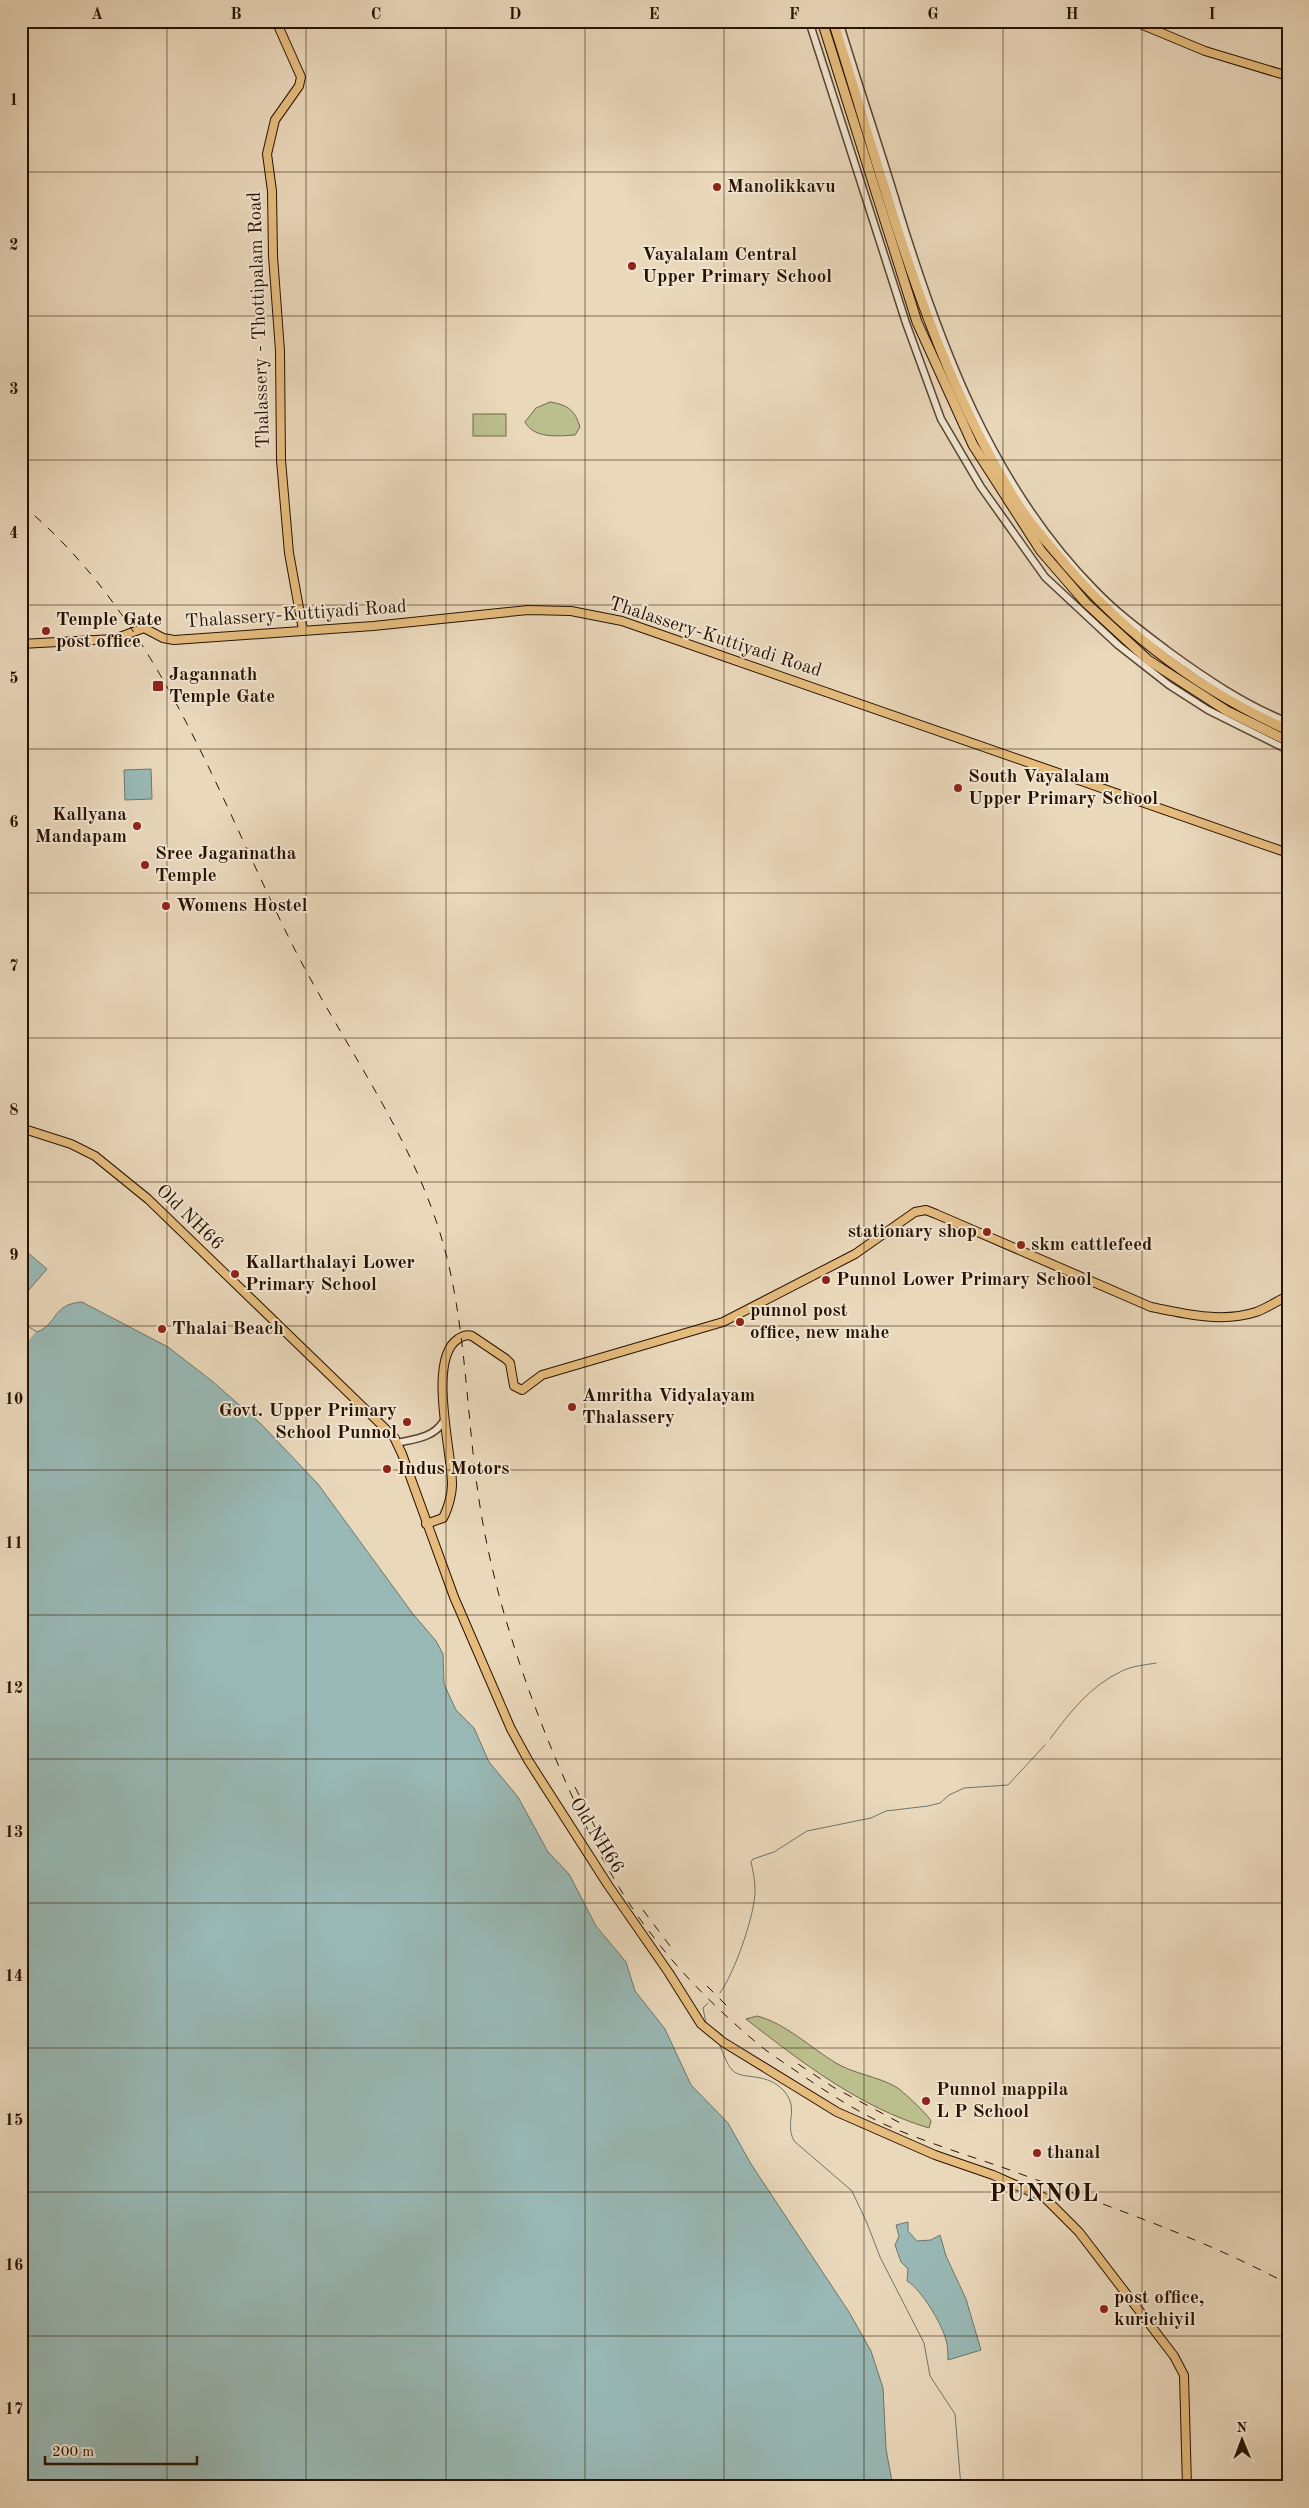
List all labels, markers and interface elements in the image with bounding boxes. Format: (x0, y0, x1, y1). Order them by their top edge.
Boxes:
text: A (91, 7, 103, 23)
text: B (230, 7, 242, 23)
text: C (371, 7, 381, 23)
text: D (509, 7, 521, 23)
text: E (648, 7, 660, 23)
text: F (789, 7, 800, 23)
text: G (927, 7, 939, 23)
text: H (1065, 7, 1079, 23)
text: I (1208, 7, 1216, 23)
text: 1 (9, 93, 19, 109)
place label: Manolikkavu (727, 178, 836, 197)
marker: Manolikkavu (711, 181, 723, 193)
street label: Thalassery - Thottipalam Road (246, 191, 274, 449)
text: 2 (9, 238, 19, 254)
place label: Vayalalam Central Upper Primary School (642, 246, 832, 287)
marker: Vayalalam Central Upper Primary School (626, 260, 638, 272)
text: 3 (9, 382, 19, 398)
text: 4 (9, 526, 19, 542)
street label: Thalassery-Kuttiyadi Road (606, 595, 824, 681)
street label: Thalassery-Kuttiyadi Road (184, 598, 408, 632)
place label: Temple Gate post office (56, 611, 162, 652)
marker: Temple Gate post office (40, 625, 52, 637)
place label: Jagannath Temple Gate (169, 666, 275, 707)
text: 5 (9, 671, 19, 687)
marker: Jagannath Temple Gate (151, 679, 165, 693)
place label: South Vayalalam Upper Primary School (968, 768, 1158, 809)
marker: South Vayalalam Upper Primary School (952, 782, 964, 794)
place label: Kallyana Mandapam (35, 806, 127, 847)
text: 6 (9, 815, 19, 831)
marker: Kallyana Mandapam (131, 820, 143, 832)
place label: Sree Jagannatha Temple (155, 845, 297, 886)
marker: Sree Jagannatha Temple (139, 859, 151, 871)
place label: Womens Hostel (176, 897, 308, 916)
marker: Womens Hostel (160, 900, 172, 912)
text: 7 (9, 959, 19, 975)
text: 8 (9, 1103, 19, 1119)
street label: Old NH66 (152, 1182, 226, 1254)
place label: stationary shop (848, 1223, 977, 1242)
marker: stationary shop (981, 1226, 993, 1238)
place label: skm cattlefeed (1031, 1236, 1152, 1255)
marker: skm cattlefeed (1015, 1239, 1027, 1251)
text: 9 (9, 1248, 19, 1264)
place label: Kallarthalayi Lower Primary School (245, 1254, 415, 1295)
marker: Kallarthalayi Lower Primary School (229, 1268, 241, 1280)
place label: Punnol Lower Primary School (836, 1271, 1092, 1290)
marker: Punnol Lower Primary School (820, 1274, 832, 1286)
place label: punnol post office, new mahe (750, 1302, 889, 1343)
marker: punnol post office, new mahe (734, 1316, 746, 1328)
place label: Thalai Beach (172, 1320, 284, 1339)
marker: Thalai Beach (156, 1323, 168, 1335)
place label: Amritha Vidyalayam Thalassery (582, 1387, 755, 1428)
text: 10 (5, 1392, 23, 1408)
marker: Amritha Vidyalayam Thalassery (566, 1401, 578, 1413)
place label: Govt. Upper Primary School Punnol (219, 1402, 397, 1443)
marker: Govt. Upper Primary School Punnol (401, 1416, 413, 1428)
place label: Indus Motors (397, 1460, 509, 1479)
marker: Indus Motors (381, 1463, 393, 1475)
text: 11 (5, 1536, 23, 1552)
text: 12 (5, 1681, 23, 1697)
street label: Old NH66 (565, 1795, 627, 1877)
text: 13 (5, 1825, 23, 1841)
text: 14 (5, 1969, 23, 1985)
place label: Punnol mappila L P School (936, 2081, 1069, 2122)
marker: Punnol mappila L P School (920, 2095, 932, 2107)
text: 15 (5, 2113, 23, 2129)
place label: thanal (1047, 2144, 1100, 2163)
marker: thanal (1031, 2147, 1043, 2159)
district label: PUNNOL (989, 2183, 1099, 2207)
text: 16 (5, 2258, 23, 2274)
place label: post office, kurichiyil (1114, 2289, 1204, 2330)
marker: post office, kurichiyil (1098, 2303, 1110, 2315)
text: 17 (5, 2402, 23, 2418)
north arrow (1216, 2416, 1266, 2466)
text: N (1236, 2421, 1248, 2435)
scale bar (45, 2433, 198, 2465)
text: 200 m (52, 2445, 94, 2460)

